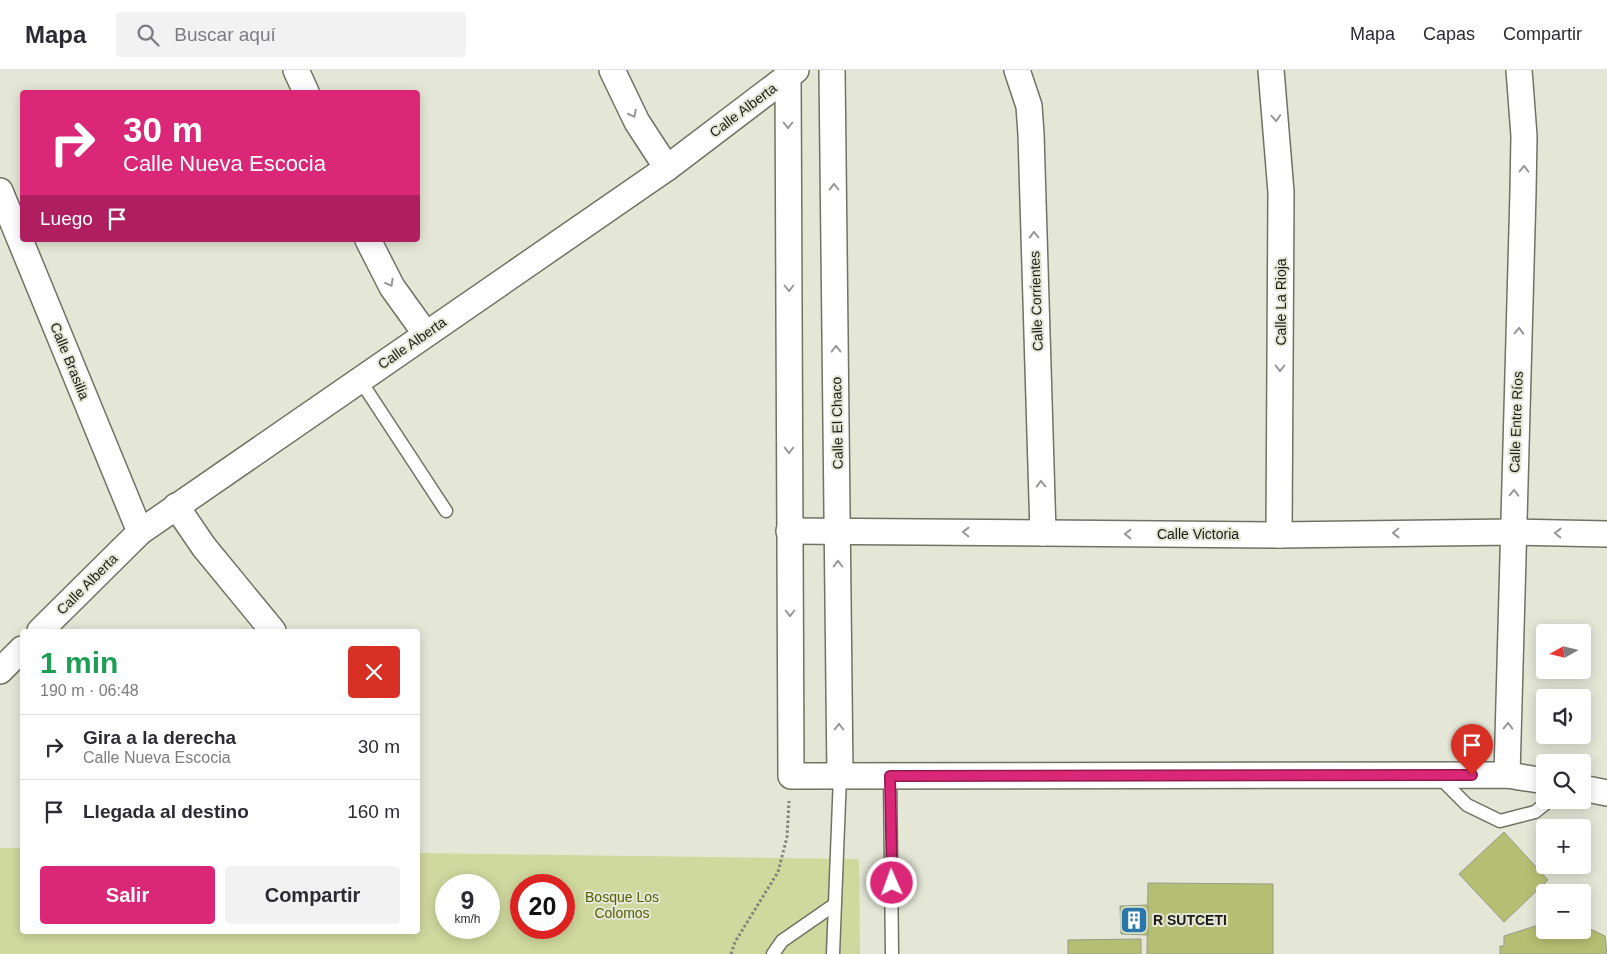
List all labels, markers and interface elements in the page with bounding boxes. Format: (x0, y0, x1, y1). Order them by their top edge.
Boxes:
search box (116, 12, 466, 57)
text: Mapa (25, 21, 86, 48)
icon: search (134, 21, 162, 49)
text: Buscar aquí (174, 24, 276, 45)
text: Mapa (1350, 24, 1395, 44)
text: Capas (1423, 24, 1475, 44)
text: Compartir (1503, 24, 1582, 44)
street label: Calle Alberta (706, 80, 780, 140)
one-way arrow (627, 109, 637, 118)
icon: right (40, 110, 105, 175)
text: 30 m (123, 110, 203, 149)
one-way arrow (1271, 115, 1282, 123)
one-way arrow (783, 122, 793, 129)
text: Calle Nueva Escocia (123, 151, 326, 176)
one-way arrow (1519, 164, 1529, 172)
one-way arrow (829, 183, 839, 190)
icon: arrive (103, 205, 131, 233)
text: Luego (40, 208, 93, 229)
one-way arrow (1029, 230, 1039, 238)
street label: Calle Corrientes (1026, 251, 1046, 351)
street label: Calle La Rioja (1273, 258, 1289, 346)
one-way arrow (384, 278, 394, 287)
one-way arrow (784, 284, 794, 292)
street label: Calle Alberta (375, 314, 449, 372)
street label: Calle Brasilia (47, 320, 93, 402)
one-way arrow (1514, 327, 1524, 334)
one-way arrow (831, 345, 841, 353)
one-way arrow (1275, 364, 1285, 372)
street label: Calle Entre Ríos (1506, 371, 1526, 473)
street label: Calle El Chaco (828, 376, 846, 469)
one-way arrow (784, 446, 794, 454)
one-way arrow (1036, 480, 1047, 488)
one-way arrow (1509, 489, 1519, 497)
street label: Calle Victoria (1157, 526, 1239, 542)
one-way arrow (962, 527, 970, 537)
one-way arrow (1554, 527, 1562, 538)
one-way arrow (1392, 528, 1400, 538)
one-way arrow (1124, 529, 1132, 539)
street label: Calle Alberta (53, 550, 121, 618)
one-way arrow (833, 560, 843, 568)
one-way arrow (785, 609, 795, 617)
north arrow (1536, 624, 1591, 679)
map controls (1536, 624, 1591, 939)
text: 1 min (40, 646, 118, 679)
button: close (348, 646, 400, 698)
text: 190 m · 06:48 (40, 682, 139, 699)
button: sound (1536, 689, 1591, 744)
one-way arrow (1503, 722, 1514, 730)
one-way arrow (834, 723, 844, 730)
pin (1451, 724, 1493, 775)
text: Gira a la derecha (83, 727, 236, 748)
icon: arrive (1458, 731, 1486, 759)
icon: right (40, 733, 68, 761)
text: 30 m (358, 736, 400, 757)
text: Calle Nueva Escocia (83, 749, 231, 766)
button: search (1536, 754, 1591, 809)
icon: arrive (40, 798, 68, 826)
text: Llegada al destino (83, 801, 249, 822)
text: 160 m (347, 801, 400, 822)
button: + (1536, 819, 1591, 874)
position arrow (865, 856, 917, 908)
button: Salir (40, 866, 215, 924)
button: Compartir (225, 866, 400, 924)
speed limit sign: 20 (510, 874, 575, 939)
button: − (1536, 884, 1591, 939)
text: 9 (461, 886, 474, 914)
park label: Bosque Los Colomos (585, 889, 659, 921)
building icon: R SUTCETI (1119, 905, 1149, 935)
text: km/h (454, 912, 481, 926)
place label: R SUTCETI (1153, 912, 1227, 928)

